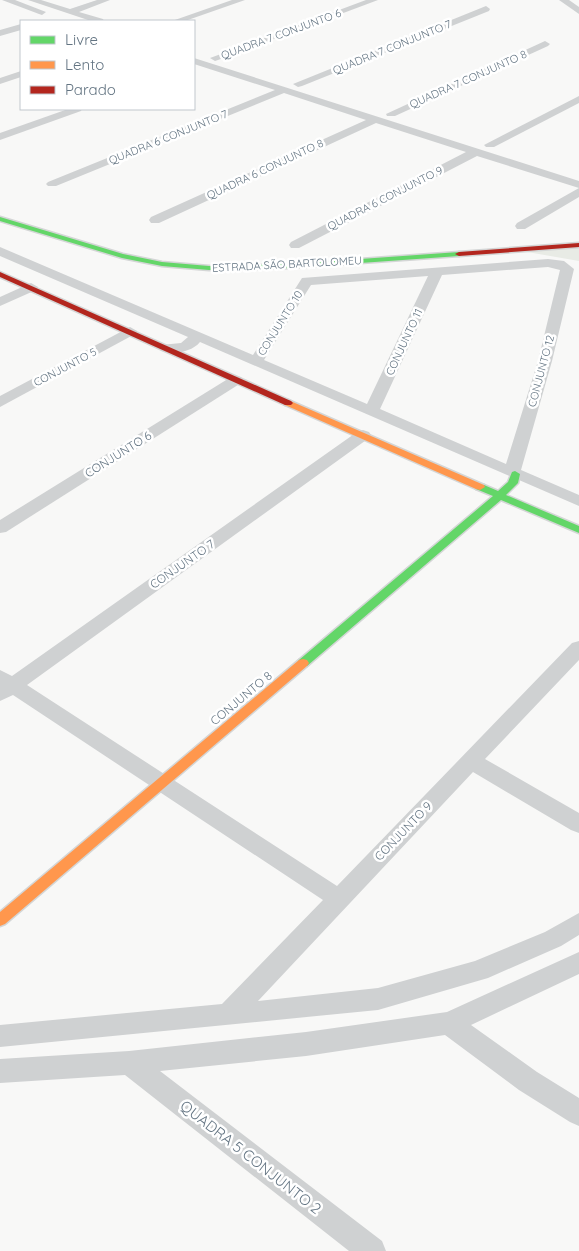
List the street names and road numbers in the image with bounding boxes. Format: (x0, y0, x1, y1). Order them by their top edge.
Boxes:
street label: QUADRA 7 CONJUNTO 6 (219, 6, 343, 62)
street label: QUADRA 7 CONJUNTO 7 (331, 17, 454, 77)
street label: QUADRA 7 CONJUNTO 8 (407, 47, 529, 111)
street label: QUADRA 6 CONJUNTO 7 (107, 107, 230, 167)
street label: QUADRA 6 CONJUNTO 8 (204, 136, 326, 202)
street label: QUADRA 6 CONJUNTO 9 (325, 163, 445, 233)
street label: ESTRADA SÃO BARTOLOMEU (212, 253, 362, 275)
street label: CONJUNTO 10 (254, 288, 306, 358)
street label: CONJUNTO 11 (382, 307, 426, 377)
street label: CONJUNTO 12 (525, 334, 557, 408)
street label: CONJUNTO 5 (31, 344, 99, 390)
street label: CONJUNTO 6 (82, 427, 155, 480)
street label: CONJUNTO 7 (147, 536, 217, 592)
street label: CONJUNTO 8 (207, 668, 275, 728)
street label: CONJUNTO 9 (371, 798, 435, 864)
street label: QUADRA 5 CONJUNTO 2 (177, 1096, 325, 1218)

